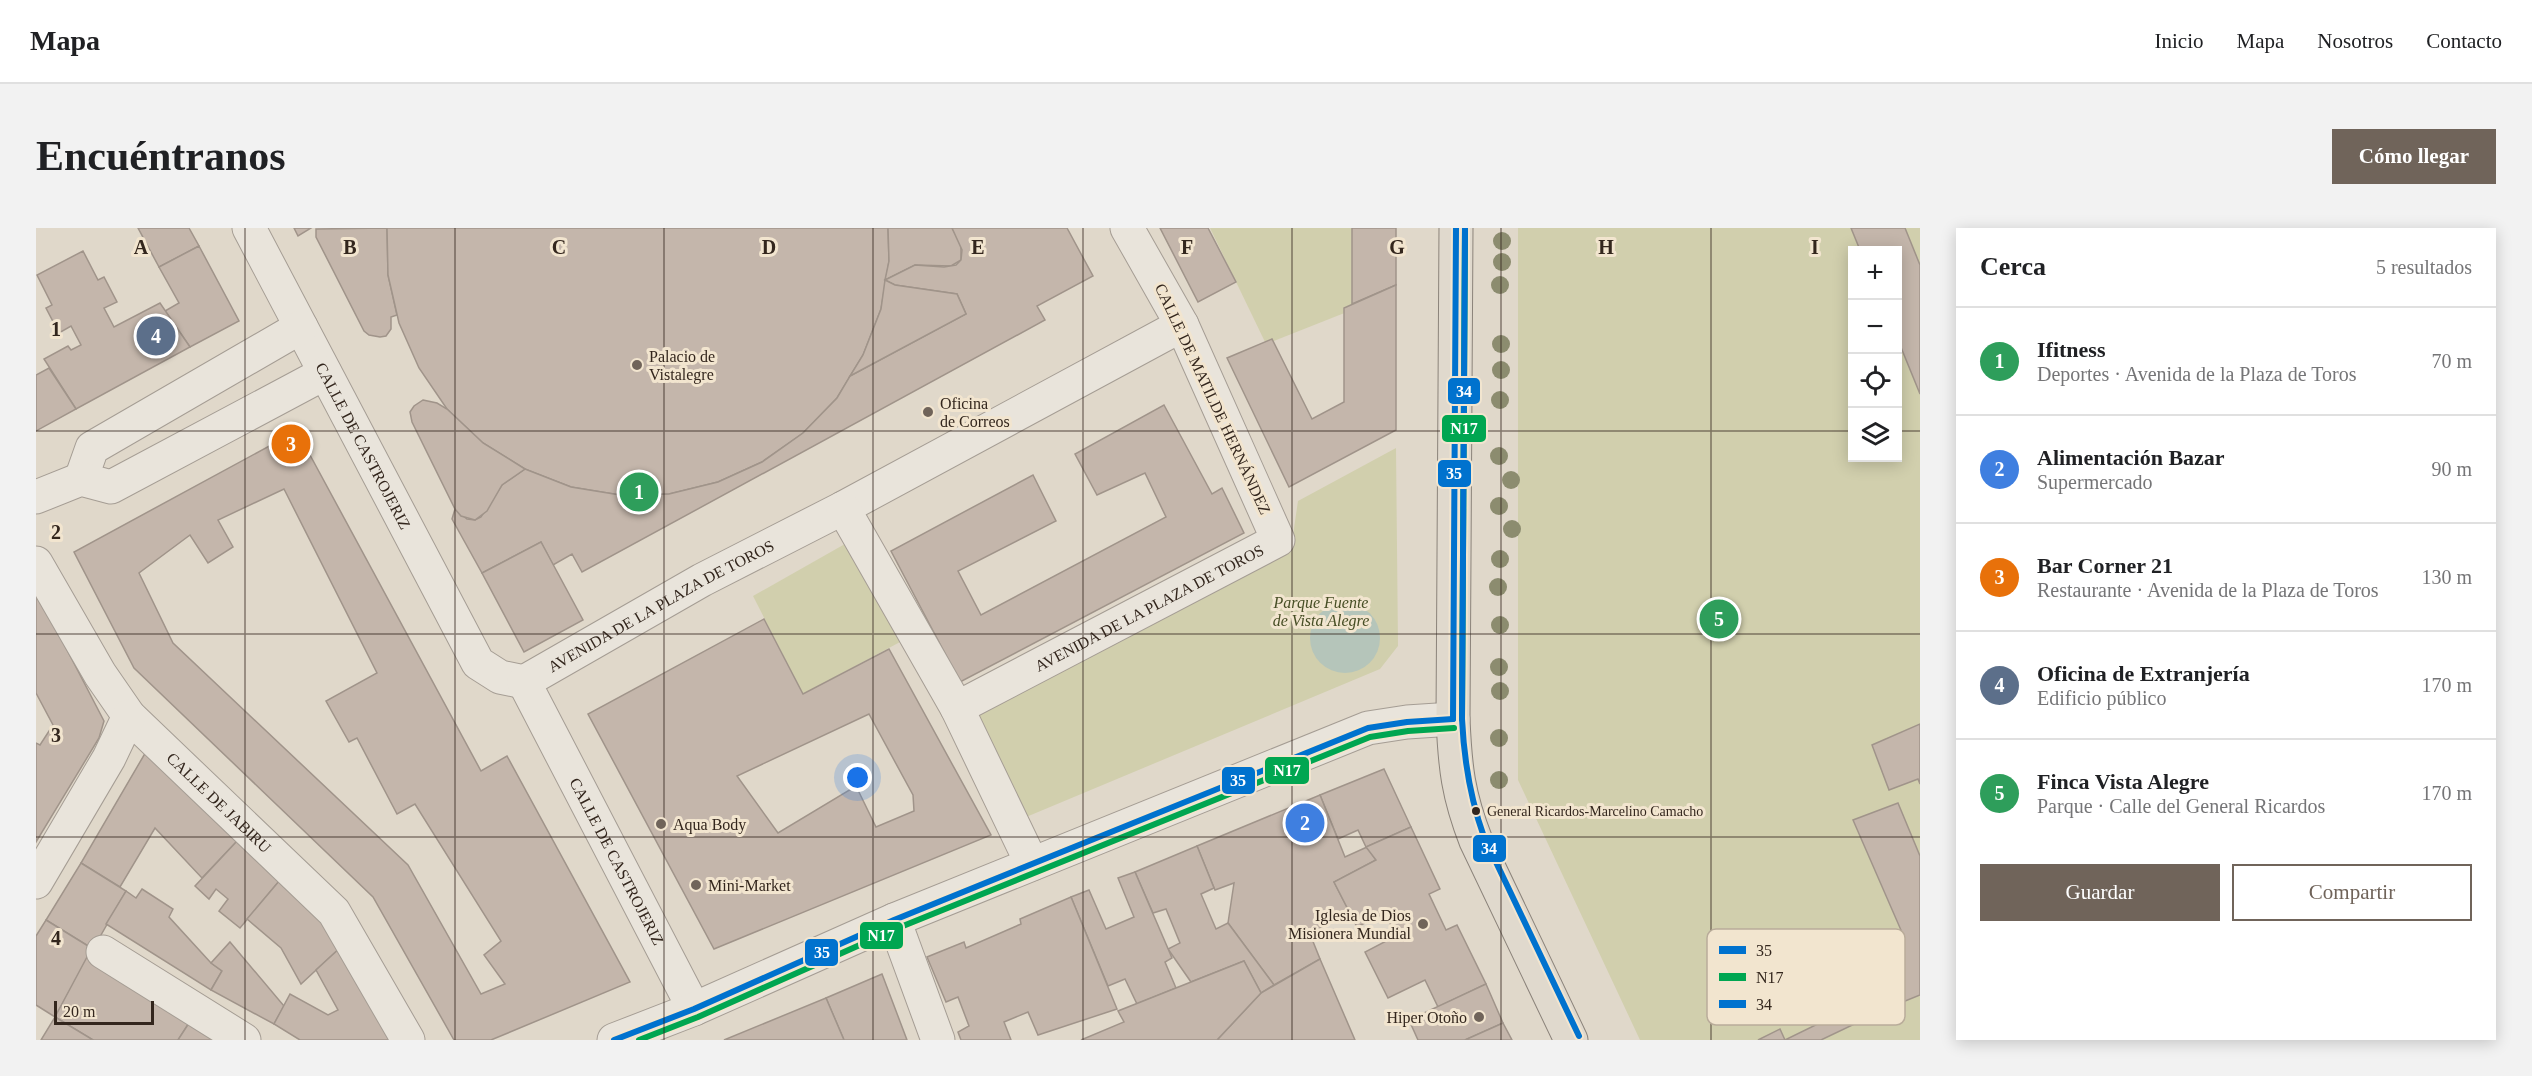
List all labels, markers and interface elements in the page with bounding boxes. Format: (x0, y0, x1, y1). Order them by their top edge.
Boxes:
text: Mapa (30, 25, 100, 56)
text: Inicio (2155, 29, 2204, 53)
text: Mapa (2237, 29, 2284, 53)
text: Nosotros (2317, 29, 2393, 53)
text: Contacto (2426, 29, 2502, 53)
button: Cómo llegar (2332, 129, 2496, 184)
text: Encuéntranos (36, 133, 286, 179)
text: A (134, 236, 149, 258)
text: B (343, 236, 357, 258)
text: C (552, 236, 566, 258)
text: D (762, 236, 776, 258)
text: E (971, 236, 985, 258)
text: F (1181, 236, 1193, 258)
text: G (1389, 236, 1405, 258)
text: H (1598, 236, 1614, 258)
text: I (1811, 236, 1819, 258)
map controls (1848, 246, 1902, 462)
button: + (1848, 246, 1902, 300)
text: Cerca (1980, 252, 2046, 281)
text: 5 resultados (2376, 256, 2472, 278)
street label: CALLE DE MATILDE HERNÁNDEZ (1152, 280, 1275, 517)
button: − (1848, 300, 1902, 354)
pin: 4 (136, 314, 176, 358)
text: 1 (51, 318, 61, 340)
text: Ifitness (2037, 337, 2105, 362)
place label: Palacio de Vistalegre (649, 348, 715, 384)
text: 1 (1995, 350, 2005, 372)
text: 70 m (2431, 350, 2472, 372)
button: locate (1848, 354, 1902, 408)
marker: Palacio de Vistalegre (630, 358, 644, 372)
street label: CALLE DE CASTROJERIZ (313, 359, 414, 532)
text: Deportes · Avenida de la Plaza de Toros (2037, 363, 2356, 385)
line badge: 34 (1447, 377, 1481, 405)
text: 34 (1456, 383, 1472, 400)
place label: Oficina de Correos (940, 395, 1010, 430)
marker: Oficina de Correos (921, 405, 935, 419)
button: layers (1848, 408, 1902, 462)
line badge: N17 (1441, 414, 1487, 443)
text: N17 (1450, 420, 1478, 437)
pin: 3 (272, 422, 310, 466)
text: Alimentación Bazar (2037, 445, 2225, 470)
text: 2 (1995, 458, 2005, 480)
text: 90 m (2431, 458, 2472, 480)
line badge: 35 (1437, 459, 1472, 488)
text: 35 (1446, 465, 1462, 482)
pin: 1 (620, 470, 658, 514)
text: Supermercado (2037, 471, 2153, 493)
text: 2 (51, 521, 61, 543)
street label: AVENIDA DE LA PLAZA DE TOROS (545, 536, 777, 675)
street label: AVENIDA DE LA PLAZA DE TOROS (1032, 541, 1266, 674)
text: Bar Corner 21 (2037, 553, 2173, 578)
text: 3 (1995, 566, 2005, 588)
text: 130 m (2421, 566, 2472, 588)
text: Restaurante · Avenida de la Plaza de Toros (2037, 579, 2379, 601)
park label: Parque Fuente de Vista Alegre (1273, 594, 1369, 630)
pin: 5 (1700, 596, 1738, 642)
text: Oficina de Extranjería (2037, 661, 2250, 686)
text: 4 (1995, 674, 2005, 696)
text: 170 m (2421, 674, 2472, 696)
text: Edificio público (2037, 687, 2166, 709)
text: 3 (51, 724, 61, 746)
street label: CALLE DE JABIRU (164, 749, 275, 856)
line badge: N17 (1264, 756, 1310, 785)
text: N17 (1273, 762, 1301, 779)
your location (843, 763, 872, 792)
line badge: 35 (1221, 766, 1256, 795)
text: Finca Vista Alegre (2037, 769, 2209, 794)
text: 35 (1230, 772, 1246, 789)
street label: CALLE DE CASTROJERIZ (567, 775, 668, 948)
text: 5 (1995, 782, 2005, 804)
text: 170 m (2421, 782, 2472, 804)
text: Parque · Calle del General Ricardos (2037, 795, 2325, 817)
pin: 2 (1286, 800, 1324, 846)
place label: General Ricardos-Marcelino Camacho (1487, 804, 1703, 819)
marker: General Ricardos-Marcelino Camacho (1470, 805, 1482, 817)
place label: Aqua Body (673, 816, 746, 834)
marker: Aqua Body (654, 817, 668, 831)
line badge: 34 (1472, 834, 1507, 863)
text: 34 (1481, 840, 1497, 857)
button: Guardar (1980, 864, 2220, 921)
button: Compartir (2232, 864, 2472, 921)
place label: Mini-Market (708, 877, 791, 894)
marker: Mini-Market (689, 878, 703, 892)
place label: Iglesia de Dios Misionera Mundial (1288, 907, 1412, 942)
marker: Iglesia de Dios Misionera Mundial (1416, 917, 1430, 931)
line badge: N17 (859, 921, 904, 950)
text: 4 (51, 927, 61, 949)
text: N17 (867, 927, 895, 944)
legend (1707, 929, 1905, 1025)
line badge: 35 (804, 938, 839, 967)
text: 35 (1756, 942, 1772, 959)
text: 35 (814, 944, 830, 961)
text: N17 (1756, 969, 1784, 986)
text: 34 (1756, 996, 1772, 1013)
scale bar (54, 998, 154, 1026)
text: 20 m (63, 1003, 95, 1020)
place label: Hiper Otoño (1387, 1009, 1467, 1027)
marker: Hiper Otoño (1472, 1010, 1486, 1024)

